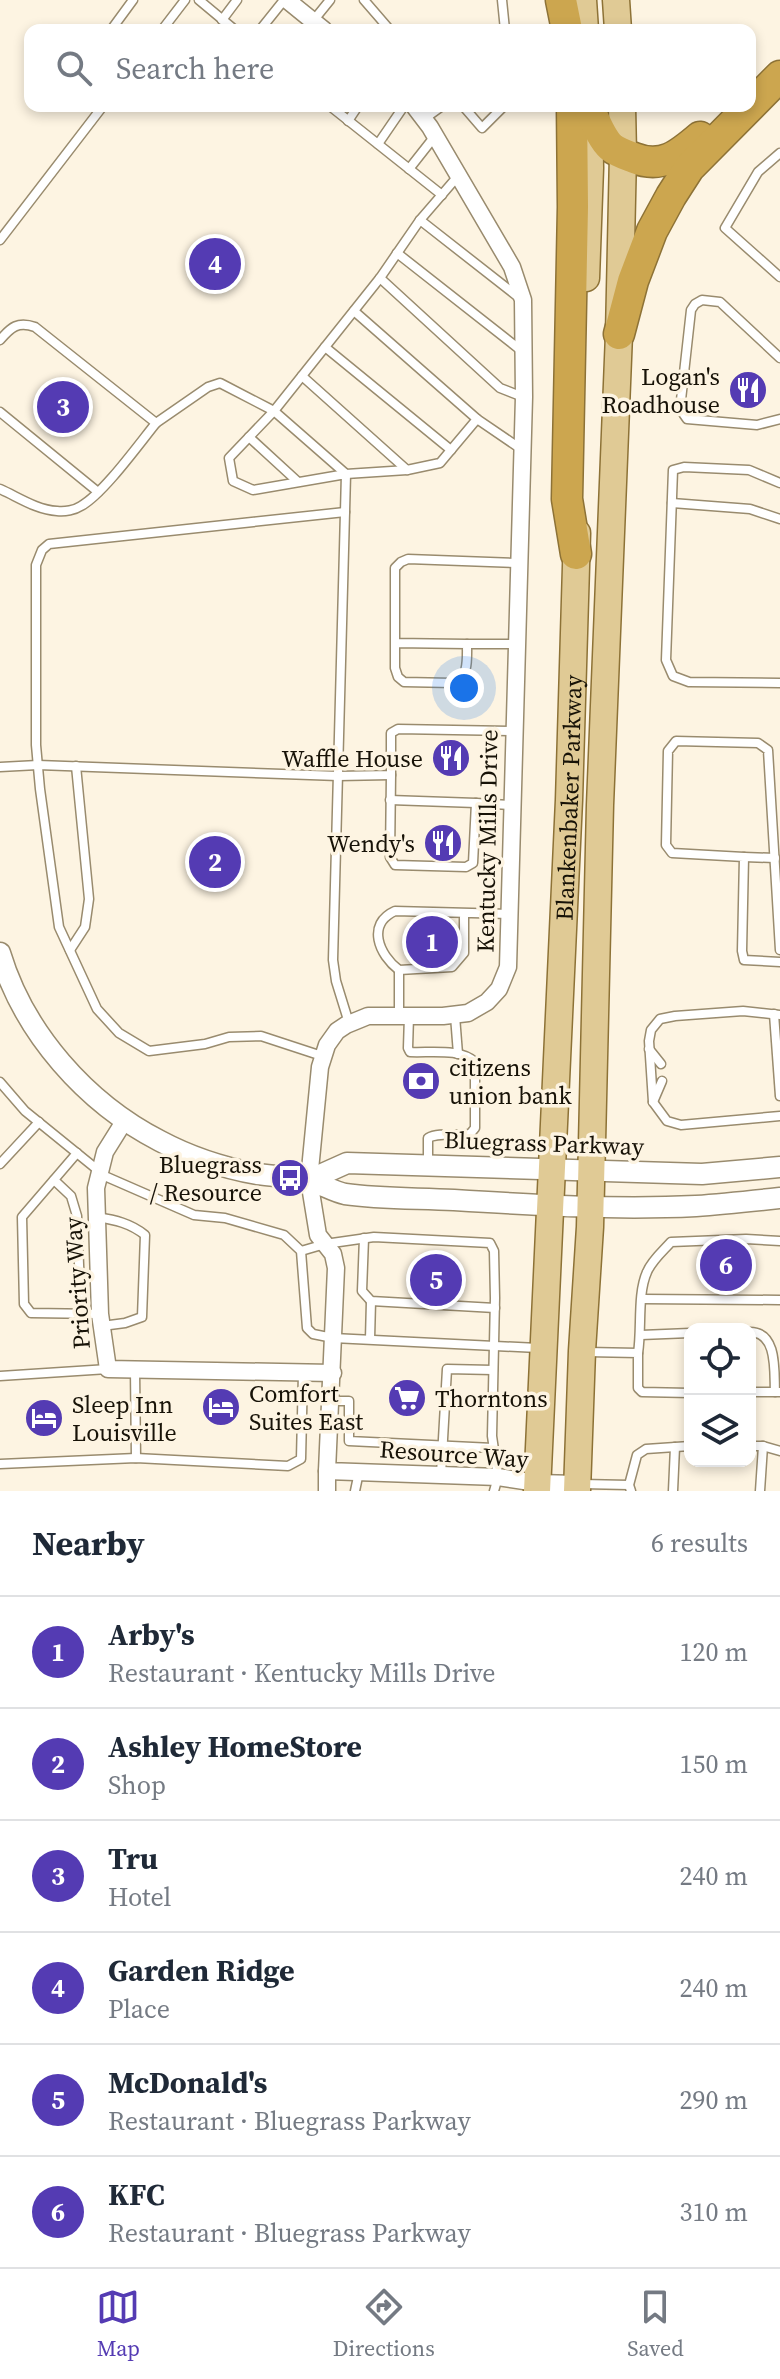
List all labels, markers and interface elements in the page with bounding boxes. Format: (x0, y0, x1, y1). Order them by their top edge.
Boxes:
search box (24, 24, 756, 112)
icon: search (52, 46, 96, 90)
text: Search here (116, 48, 274, 89)
pin: 4 (189, 234, 241, 294)
place label: Logan's Roadhouse (602, 360, 720, 421)
restaurant icon: Logan's Roadhouse (727, 369, 769, 411)
pin: 3 (37, 377, 89, 437)
your location (444, 668, 484, 708)
street label: Blankenbaker Parkway (547, 674, 589, 921)
street label: Kentucky Mills Drive (469, 729, 505, 953)
restaurant icon: Waffle House (430, 737, 472, 779)
place label: Waffle House (282, 742, 423, 775)
restaurant icon: Wendy's (422, 822, 464, 864)
place label: Wendy's (327, 827, 415, 860)
pin: 2 (189, 832, 241, 892)
pin: 1 (406, 912, 458, 972)
place label: citizens union bank (449, 1051, 572, 1112)
bank icon: citizens union bank (400, 1060, 442, 1102)
street label: Bluegrass Parkway (443, 1123, 645, 1163)
place label: Bluegrass / Resource (150, 1148, 262, 1209)
bus stop icon: Bluegrass / Resource (269, 1157, 311, 1199)
street label: Priority Way (56, 1215, 98, 1350)
pin: 6 (700, 1235, 752, 1295)
pin: 5 (410, 1250, 462, 1310)
map controls (684, 1323, 756, 1467)
button: locate (684, 1323, 756, 1395)
place label: Comfort Suites East (249, 1377, 363, 1438)
supermarket icon: Thorntons (386, 1377, 428, 1419)
place label: Thorntons (435, 1382, 548, 1415)
hotel icon: Comfort Suites East (200, 1386, 242, 1428)
place label: Sleep Inn Louisville (72, 1388, 177, 1449)
button: layers (684, 1395, 756, 1467)
hotel icon: Sleep Inn Louisville (23, 1397, 65, 1439)
street label: Resource Way (378, 1432, 530, 1476)
text: Nearby (32, 1520, 145, 1566)
text: 6 results (651, 1525, 748, 1561)
text: Arby's (108, 1614, 195, 1655)
text: 1 (51, 1634, 65, 1670)
text: 120 m (680, 1634, 748, 1670)
text: Restaurant · Kentucky Mills Drive (108, 1655, 496, 1691)
text: Ashley HomeStore (108, 1726, 362, 1767)
text: 2 (51, 1746, 65, 1782)
text: 150 m (680, 1746, 748, 1782)
text: Shop (108, 1767, 166, 1803)
text: Tru (108, 1838, 158, 1879)
text: 3 (51, 1858, 65, 1894)
text: 240 m (680, 1858, 748, 1894)
text: Hotel (108, 1879, 171, 1915)
text: Garden Ridge (108, 1950, 295, 1991)
text: 4 (51, 1970, 65, 2006)
text: 240 m (680, 1970, 748, 2006)
text: Place (108, 1991, 170, 2027)
text: McDonald's (108, 2062, 267, 2103)
text: 5 (51, 2082, 65, 2118)
text: 290 m (680, 2082, 748, 2118)
text: Restaurant · Bluegrass Parkway (108, 2103, 471, 2139)
text: KFC (108, 2174, 165, 2215)
text: 6 (51, 2194, 65, 2230)
text: 310 m (680, 2194, 748, 2230)
text: Restaurant · Bluegrass Parkway (108, 2215, 471, 2251)
tab: Map (96, 2285, 140, 2363)
tab: Directions (333, 2285, 435, 2363)
tab: Saved (627, 2285, 684, 2363)

